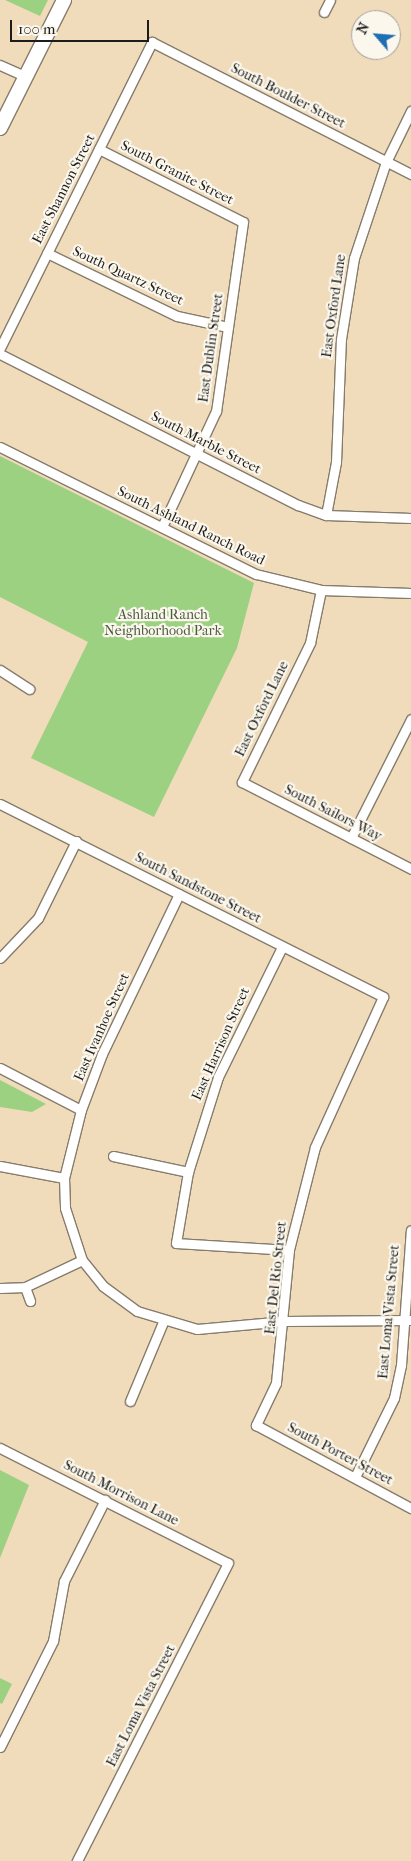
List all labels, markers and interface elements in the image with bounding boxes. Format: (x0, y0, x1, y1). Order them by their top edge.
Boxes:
scale bar (12, 10, 151, 42)
north arrow (351, 10, 401, 60)
text: 100 m (18, 20, 56, 38)
text: N (353, 20, 373, 37)
street label: South Boulder Street (228, 60, 348, 132)
street label: East Shannon Street (29, 131, 99, 247)
street label: South Granite Street (118, 137, 236, 209)
street label: South Quartz Street (70, 243, 186, 309)
street label: East Oxford Lane (318, 253, 350, 359)
street label: East Dublin Street (195, 292, 227, 404)
street label: South Marble Street (148, 408, 264, 478)
street label: South Ashland Ranch Road (114, 483, 268, 569)
park label: Ashland Ranch Neighborhood Park (104, 607, 222, 640)
street label: East Oxford Lane (232, 658, 292, 760)
street label: South Sailors Way (281, 781, 385, 845)
street label: South Sandstone Street (132, 849, 264, 927)
street label: East Ivanhoe Street (71, 970, 133, 1084)
street label: East Harrison Street (189, 985, 253, 1103)
street label: East Del Rio Street (262, 1221, 290, 1335)
street label: East Loma Vista Street (375, 1244, 403, 1380)
street label: South Porter Street (284, 1419, 396, 1489)
street label: South Morrison Lane (61, 1457, 181, 1529)
street label: East Loma Vista Street (103, 1642, 179, 1770)

